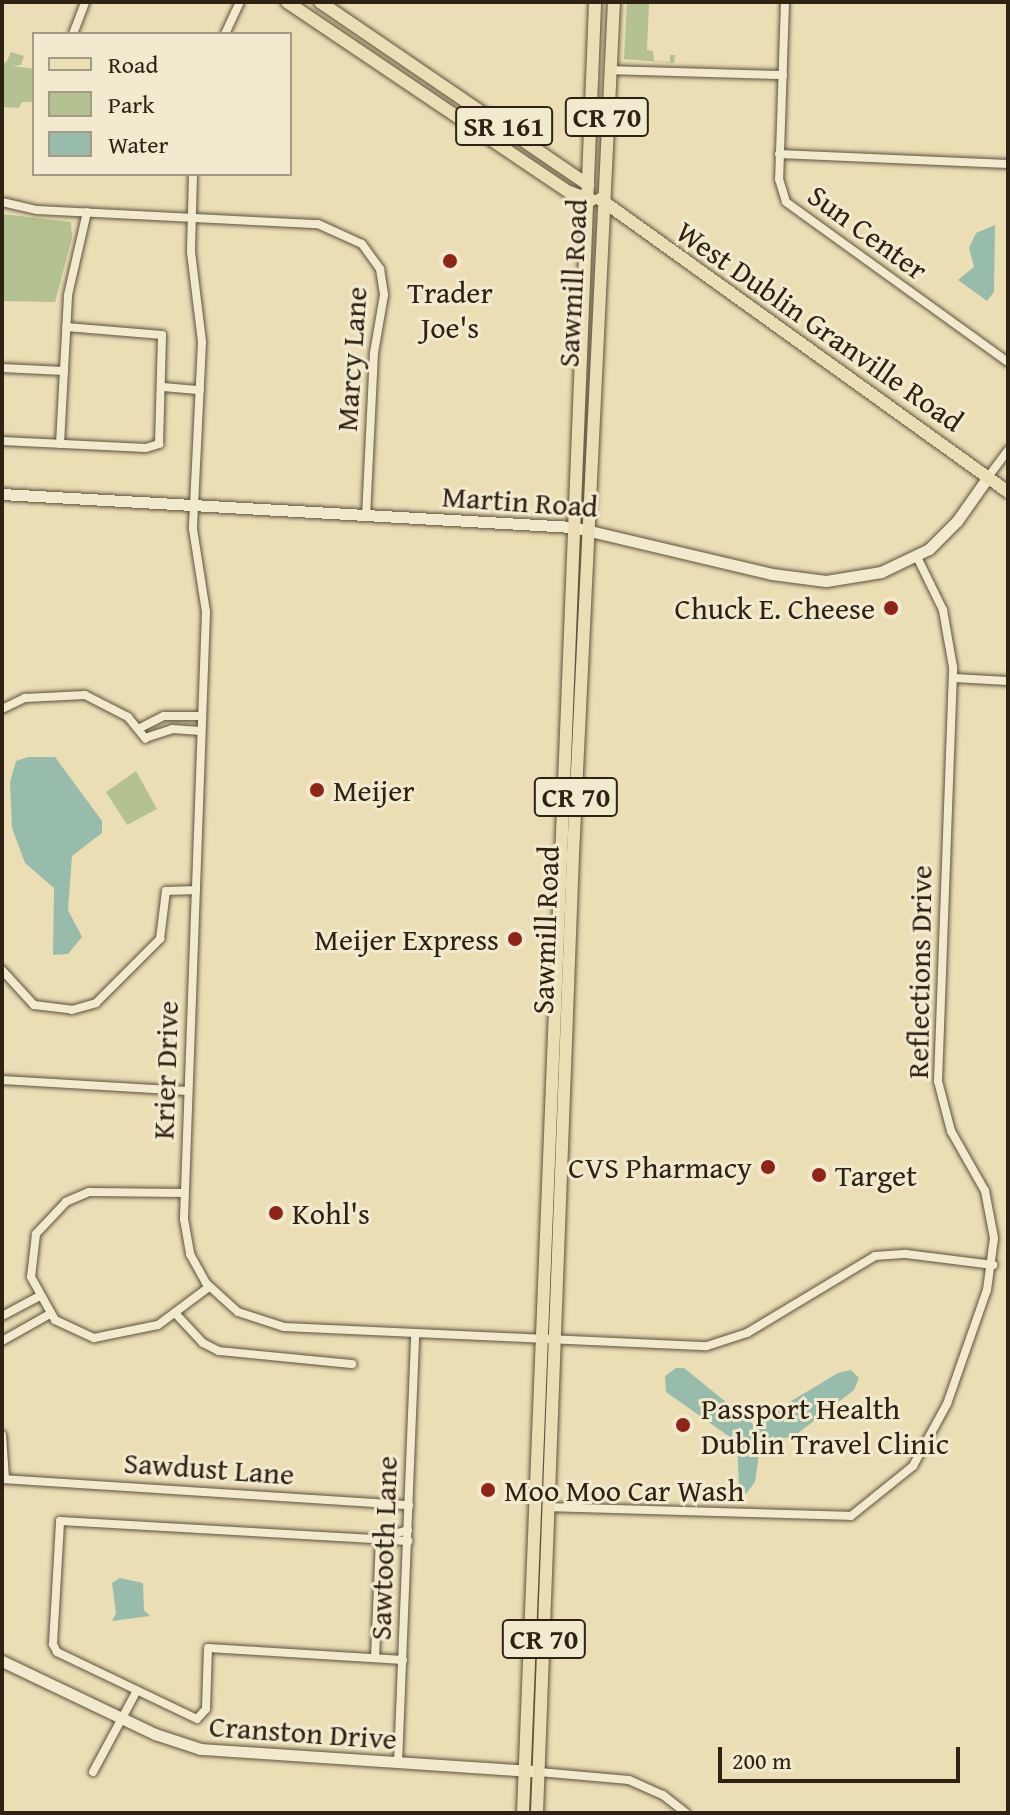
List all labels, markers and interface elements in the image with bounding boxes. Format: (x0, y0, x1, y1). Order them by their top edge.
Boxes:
legend (32, 32, 292, 176)
text: Road (108, 47, 158, 82)
text: Park (108, 87, 154, 122)
road number: CR 70 (563, 93, 651, 141)
road number: SR 161 (454, 102, 554, 150)
text: Water (108, 127, 168, 162)
street label: Sun Center (801, 177, 935, 287)
street label: Sawmill Road (550, 198, 594, 368)
street label: West Dublin Granville Road (670, 213, 970, 439)
marker: Trader Joe's (441, 252, 459, 270)
place label: Trader Joe's (407, 274, 493, 344)
street label: Marcy Lane (328, 285, 374, 433)
street label: Martin Road (441, 478, 599, 524)
place label: Chuck E. Cheese (675, 590, 875, 626)
marker: Chuck E. Cheese (882, 599, 900, 617)
place label: Meijer (333, 772, 415, 808)
road number: CR 70 (532, 773, 620, 821)
marker: Meijer (308, 781, 326, 799)
street label: Sawmill Road (524, 845, 566, 1015)
street label: Reflections Drive (899, 865, 939, 1079)
place label: Meijer Express (314, 921, 499, 957)
marker: Meijer Express (506, 930, 524, 948)
street label: Krier Drive (145, 1000, 185, 1140)
place label: CVS Pharmacy (568, 1149, 752, 1185)
place label: Target (835, 1157, 917, 1193)
marker: CVS Pharmacy (759, 1158, 777, 1176)
marker: Target (810, 1166, 828, 1184)
place label: Kohl's (292, 1195, 370, 1231)
marker: Kohl's (267, 1204, 285, 1222)
place label: Passport Health Dublin Travel Clinic (701, 1390, 949, 1460)
marker: Passport Health Dublin Travel Clinic (672, 1414, 694, 1436)
street label: Sawdust Lane (123, 1444, 295, 1492)
street label: Sawtooth Lane (362, 1455, 404, 1641)
place label: Moo Moo Car Wash (504, 1472, 744, 1508)
marker: Moo Moo Car Wash (479, 1481, 497, 1499)
road number: CR 70 (500, 1615, 588, 1663)
street label: Cranston Drive (208, 1707, 398, 1757)
scale bar (722, 1731, 964, 1781)
text: 200 m (732, 1743, 792, 1778)

